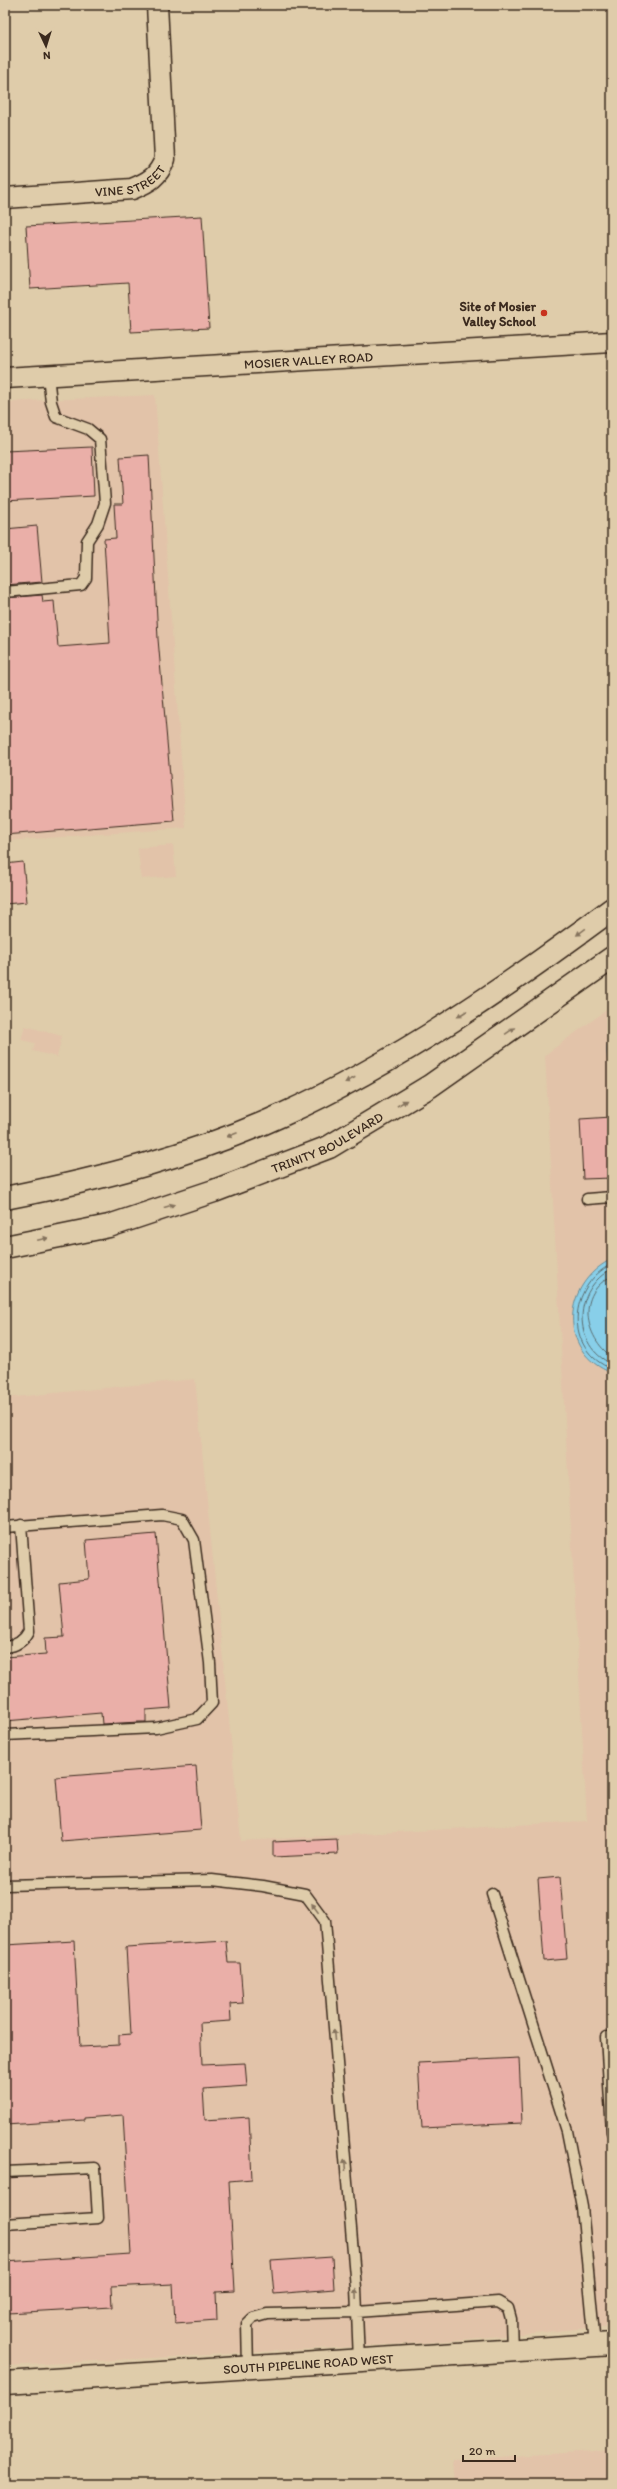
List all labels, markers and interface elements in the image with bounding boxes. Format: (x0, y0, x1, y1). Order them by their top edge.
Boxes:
north arrow (26, 26, 66, 66)
text: N (42, 49, 51, 62)
street label: VINE STREET (94, 162, 169, 200)
place label: Site of Mosier Valley School (459, 299, 537, 330)
marker: Site of Mosier Valley School (539, 308, 549, 318)
street label: MOSIER VALLEY ROAD (244, 349, 374, 372)
one-way arrow (575, 928, 586, 937)
one-way arrow (456, 1010, 467, 1017)
one-way arrow (505, 1027, 515, 1035)
one-way arrow (344, 1077, 356, 1084)
one-way arrow (396, 1099, 408, 1106)
street label: TRINITY BOULEVARD (269, 1109, 386, 1176)
one-way arrow (226, 1132, 238, 1138)
one-way arrow (163, 1203, 175, 1209)
one-way arrow (37, 1236, 49, 1242)
one-way arrow (311, 1903, 319, 1914)
one-way arrow (331, 2029, 338, 2041)
one-way arrow (342, 2159, 349, 2171)
one-way arrow (353, 2287, 359, 2300)
street label: SOUTH PIPELINE ROAD WEST (223, 2351, 395, 2377)
scale bar (463, 2437, 515, 2463)
text: 20 m (469, 2444, 496, 2458)

